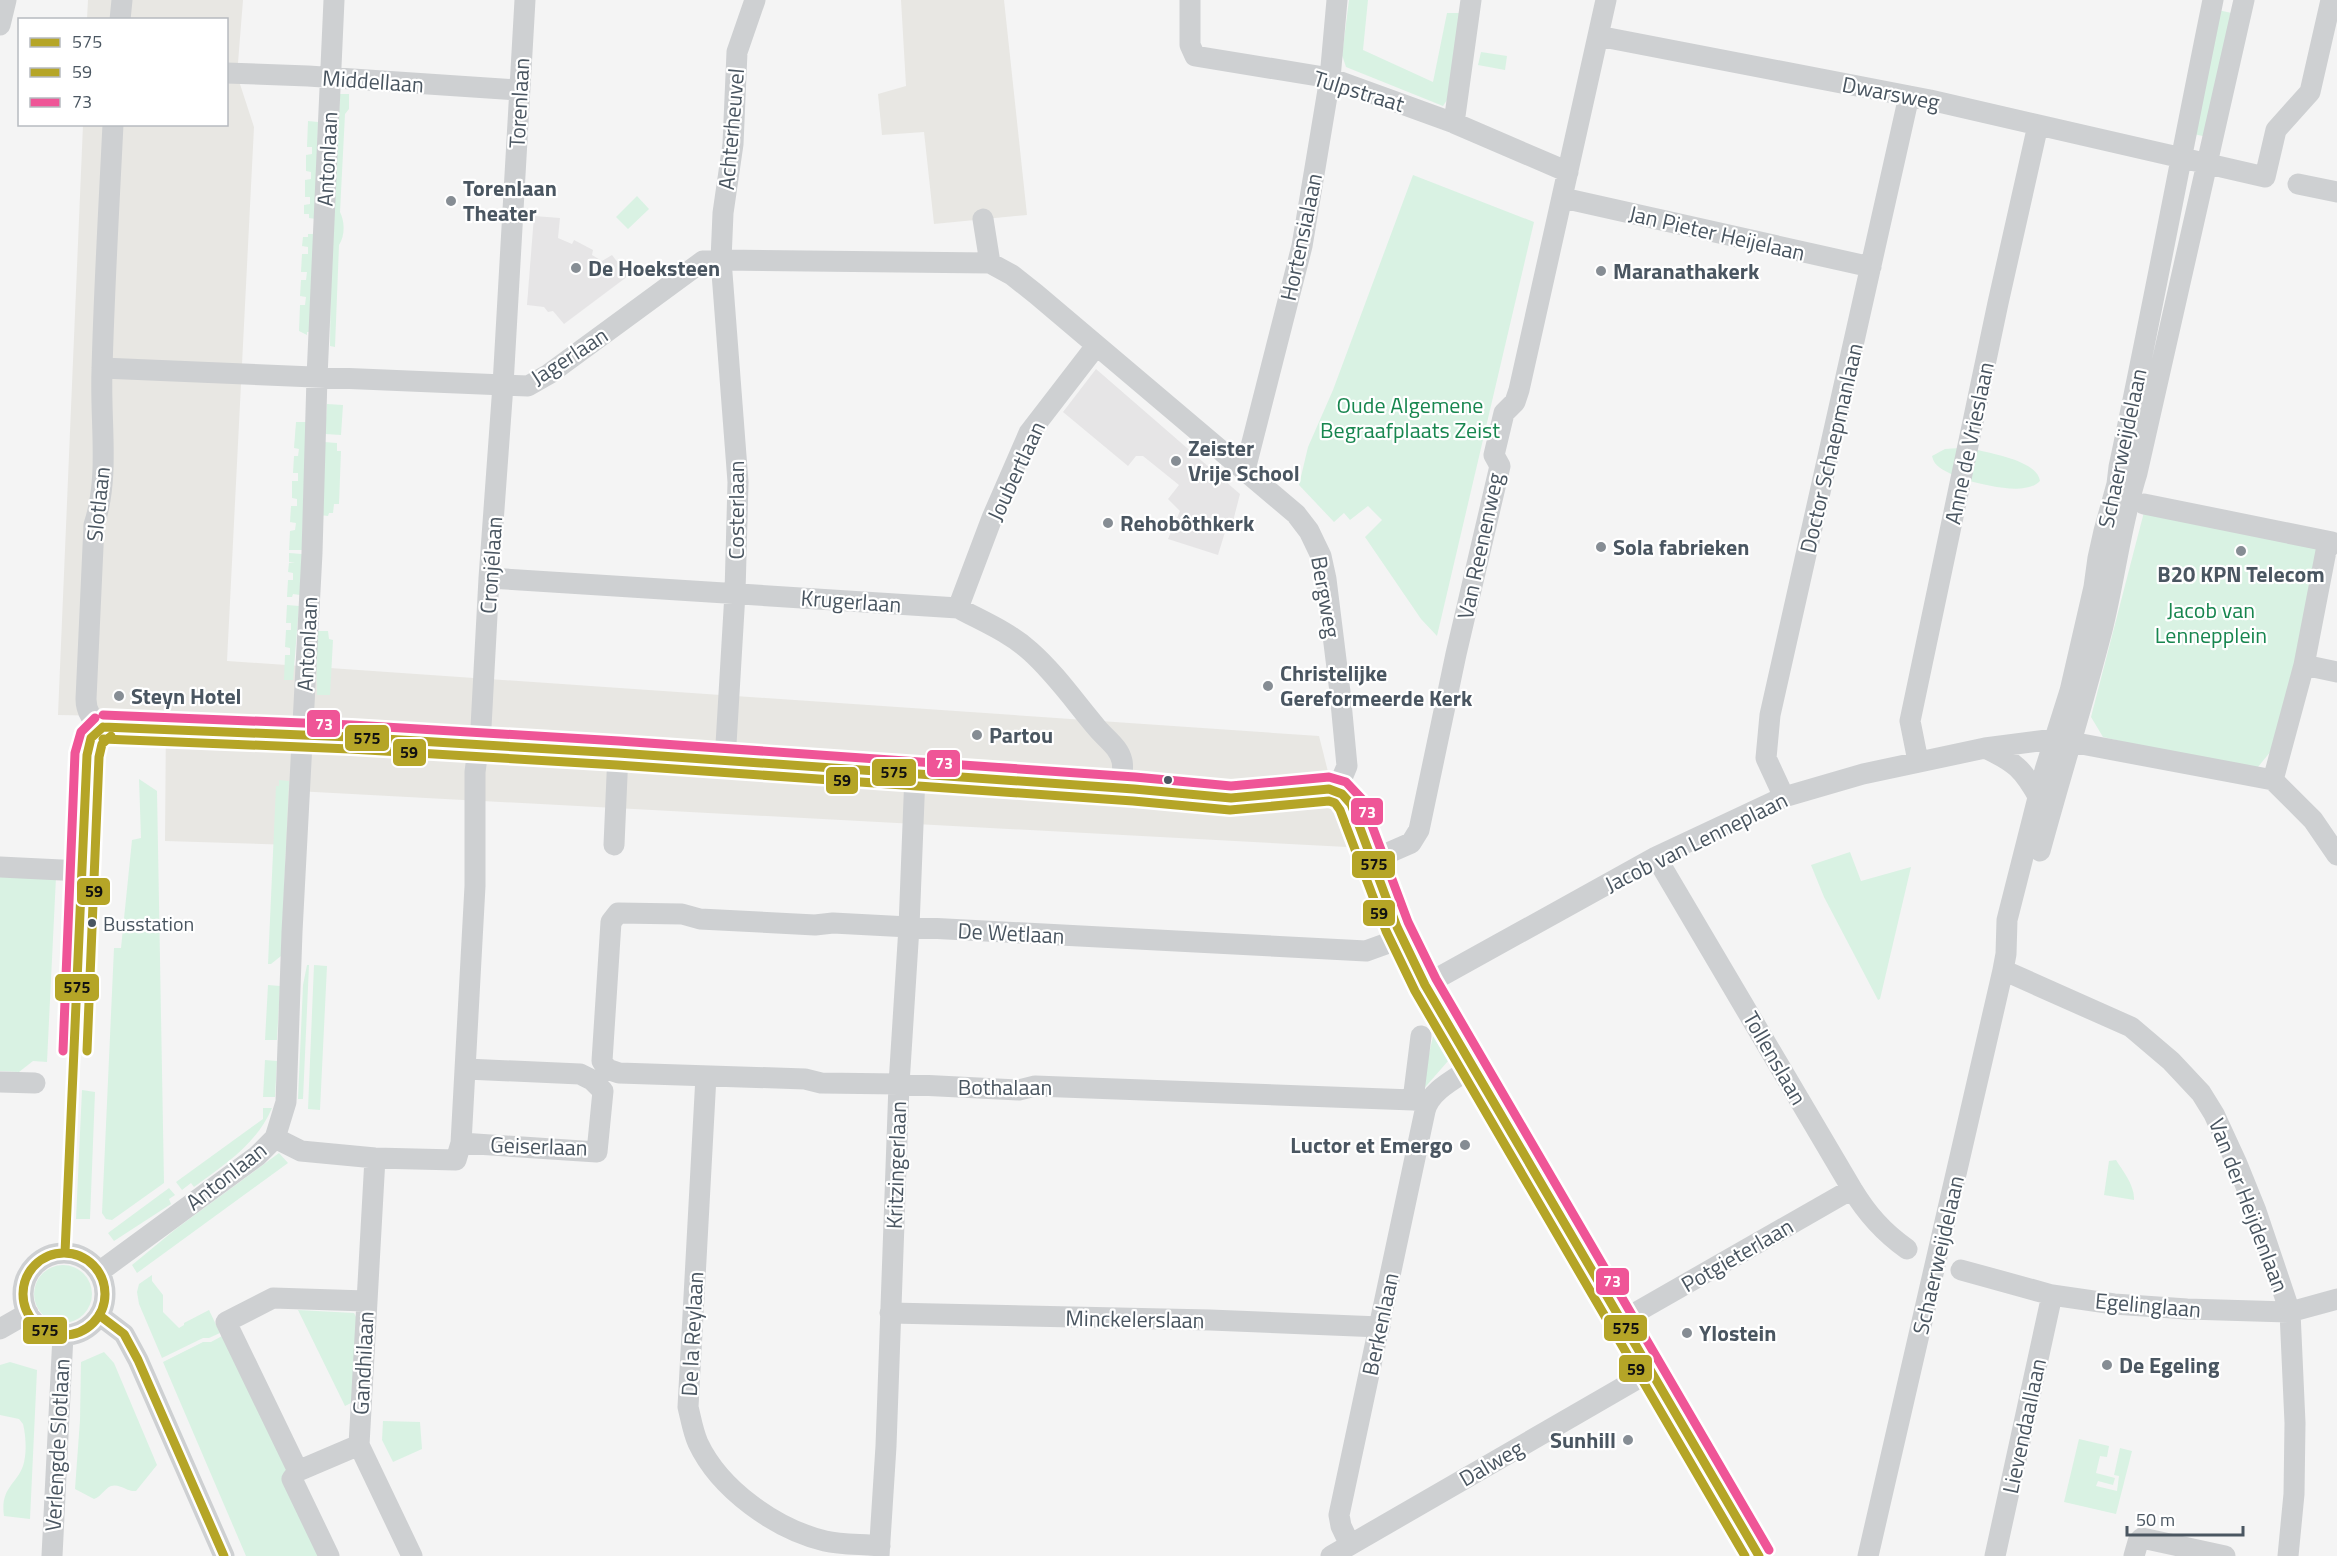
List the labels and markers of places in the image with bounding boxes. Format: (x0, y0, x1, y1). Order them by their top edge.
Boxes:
place label: Torenlaan Theater (463, 171, 557, 230)
marker: Torenlaan Theater (444, 194, 458, 208)
place label: De Hoeksteen (588, 251, 720, 285)
place label: Maranathakerk (1613, 254, 1760, 288)
marker: De Hoeksteen (569, 261, 583, 275)
marker: Maranathakerk (1594, 264, 1608, 278)
place label: Zeister Vrije School (1188, 431, 1300, 490)
marker: Zeister Vrije School (1169, 454, 1183, 468)
place label: Rehobôthkerk (1120, 506, 1255, 540)
marker: Rehobôthkerk (1101, 516, 1115, 530)
place label: Sola fabrieken (1613, 530, 1749, 564)
marker: Sola fabrieken (1594, 540, 1608, 554)
marker: B20 KPN Telecom (2234, 544, 2248, 558)
place label: B20 KPN Telecom (2157, 557, 2325, 591)
place label: Christelijke Gereformeerde Kerk (1280, 656, 1473, 715)
place label: Steyn Hotel (131, 679, 242, 713)
marker: Christelijke Gereformeerde Kerk (1261, 679, 1275, 693)
marker: Steyn Hotel (112, 689, 126, 703)
place label: Partou (989, 718, 1053, 752)
marker: Partou (970, 728, 984, 742)
unlabelled marker (1162, 774, 1174, 786)
place label: Busstation (103, 908, 194, 939)
marker: Busstation (86, 917, 98, 929)
place label: Luctor et Emergo (1290, 1128, 1453, 1162)
marker: Luctor et Emergo (1458, 1138, 1472, 1152)
place label: Ylostein (1699, 1316, 1776, 1350)
marker: Ylostein (1680, 1326, 1694, 1340)
place label: De Egeling (2119, 1348, 2220, 1382)
marker: De Egeling (2100, 1358, 2114, 1372)
place label: Sunhill (1550, 1423, 1616, 1457)
marker: Sunhill (1621, 1433, 1635, 1447)

